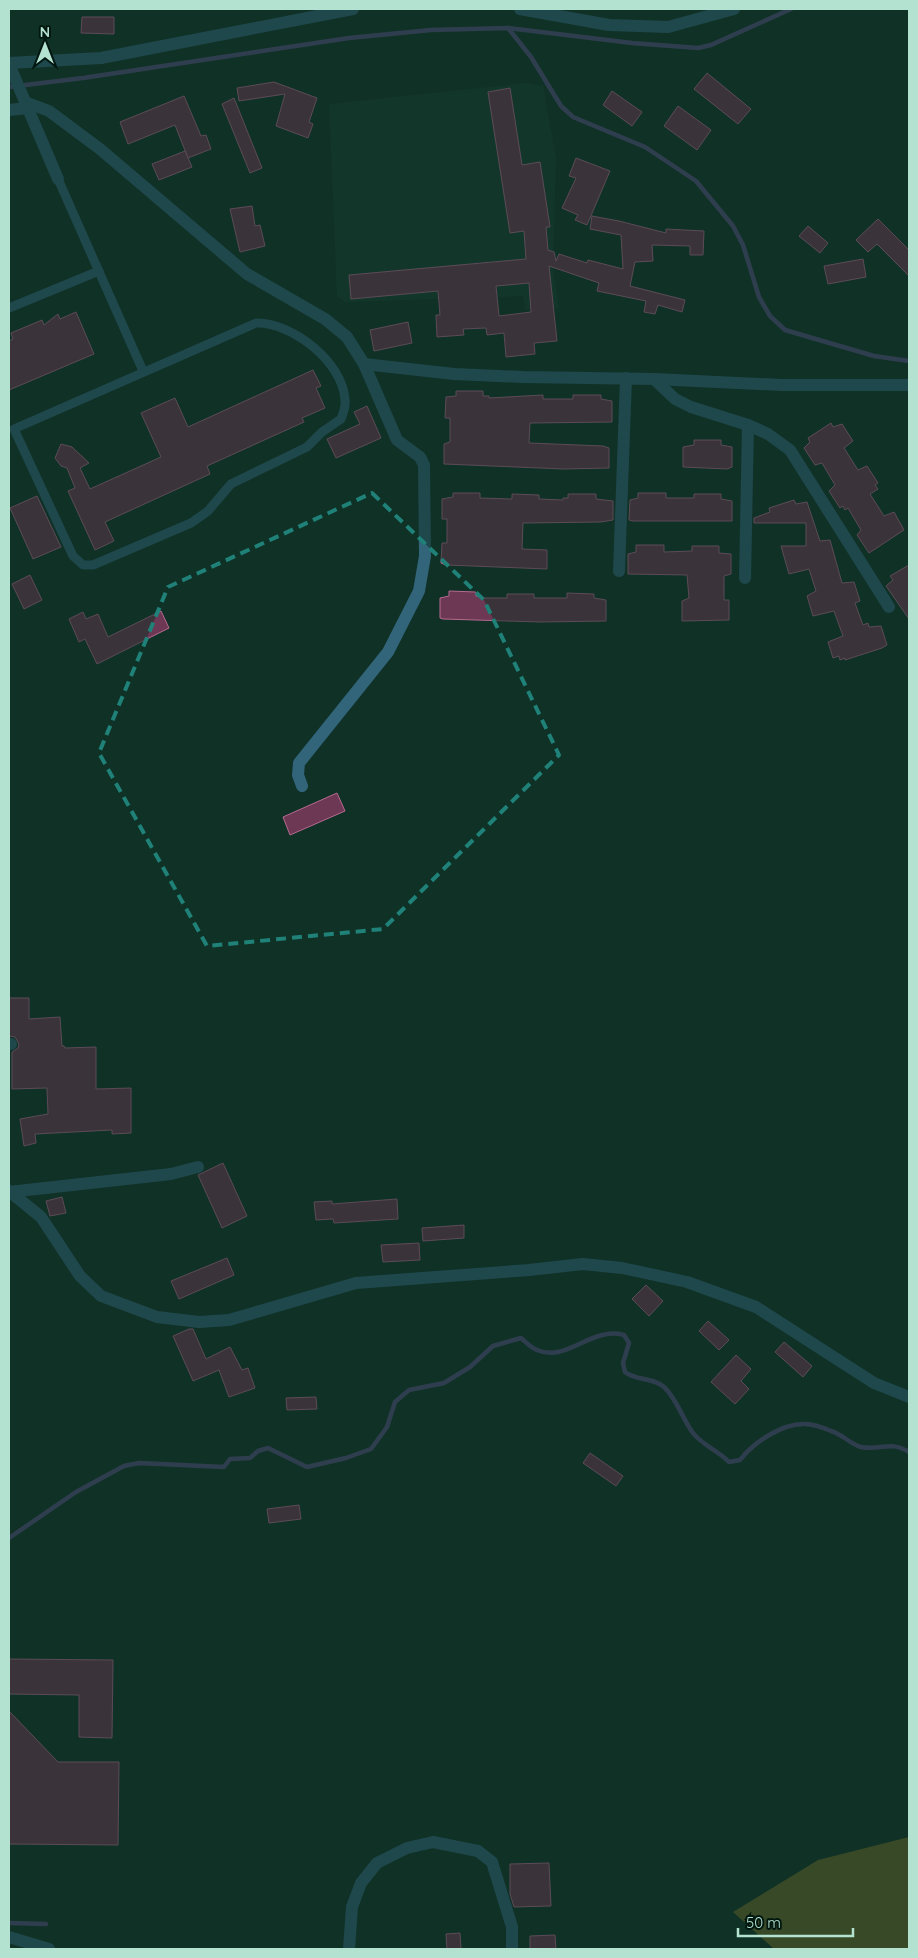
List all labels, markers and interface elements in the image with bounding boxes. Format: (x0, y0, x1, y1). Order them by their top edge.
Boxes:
north arrow (20, 20, 70, 70)
text: N (40, 23, 50, 41)
scale bar (738, 1906, 853, 1938)
text: 50 m (746, 1913, 781, 1932)

